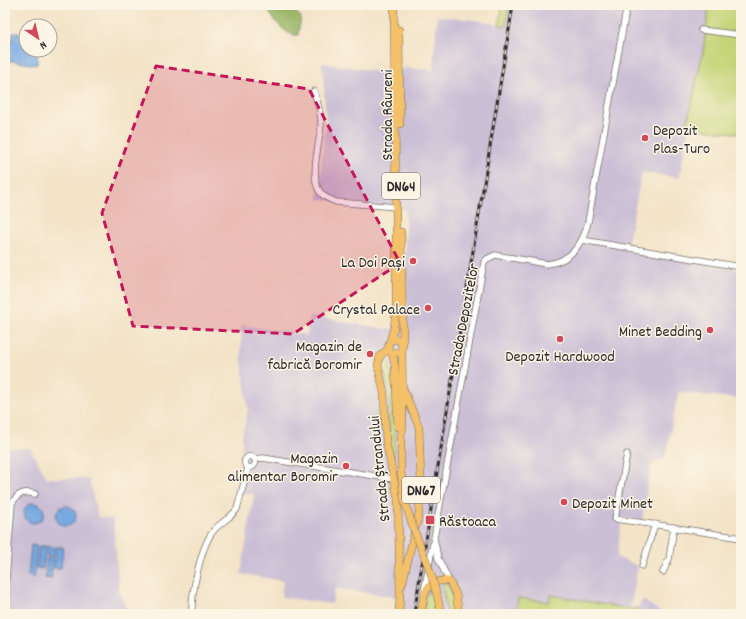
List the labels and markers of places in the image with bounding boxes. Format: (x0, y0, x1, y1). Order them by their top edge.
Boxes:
place label: Depozit Plas-Turo (653, 120, 710, 161)
marker: Depozit Plas-Turo (640, 133, 650, 143)
place label: La Doi Pași (341, 252, 405, 275)
marker: La Doi Pași (408, 256, 418, 266)
place label: Crystal Palace (333, 299, 420, 322)
marker: Crystal Palace (423, 303, 433, 313)
place label: Minet Bedding (619, 321, 702, 344)
marker: Minet Bedding (705, 325, 715, 335)
marker: Depozit Hardwood (555, 334, 565, 344)
place label: Magazin de fabrică Boromir (267, 336, 362, 377)
place label: Depozit Hardwood (505, 346, 615, 369)
marker: Magazin de fabrică Boromir (365, 349, 375, 359)
place label: Magazin alimentar Boromir (228, 448, 338, 489)
marker: Magazin alimentar Boromir (341, 461, 351, 471)
place label: Depozit Minet (572, 493, 653, 516)
marker: Depozit Minet (559, 497, 569, 507)
place label: Răstoaca (439, 511, 496, 534)
marker: Răstoaca (424, 514, 436, 526)

